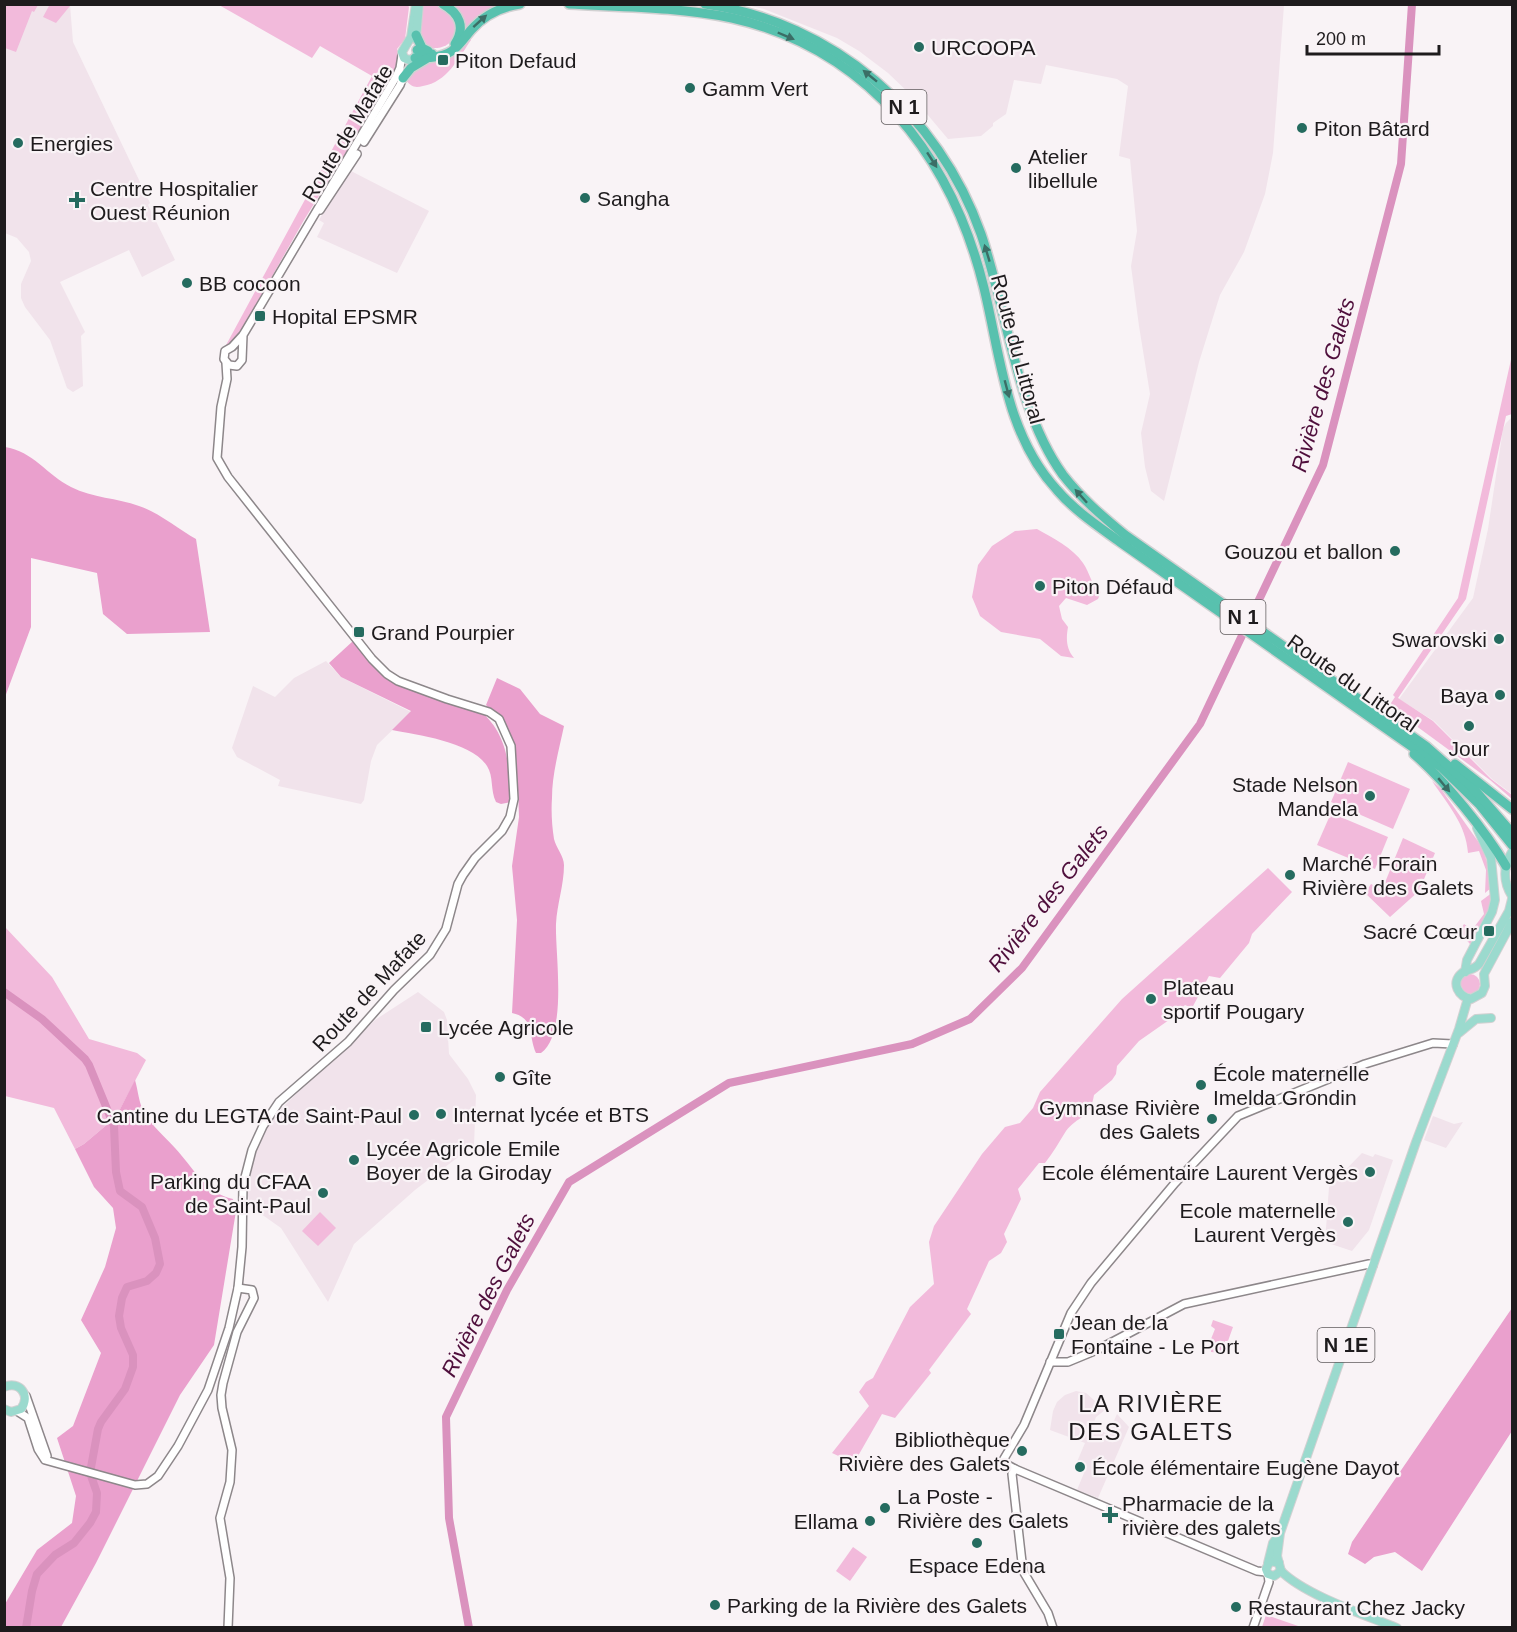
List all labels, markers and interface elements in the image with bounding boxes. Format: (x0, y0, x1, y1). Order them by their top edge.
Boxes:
one-way arrow (473, 14, 488, 28)
scale bar (1307, 18, 1439, 56)
text: 200 m (1316, 29, 1366, 49)
one-way arrow (777, 32, 794, 41)
place label: URCOOPA (931, 36, 1036, 59)
marker: URCOOPA (912, 40, 926, 54)
place label: Piton Defaud (455, 49, 576, 72)
marker: Piton Defaud (436, 53, 450, 67)
street label: Route de Mafate (297, 61, 397, 205)
one-way arrow (862, 69, 878, 82)
place label: Gamm Vert (702, 77, 808, 100)
marker: Gamm Vert (683, 81, 697, 95)
road number: N 1 (882, 90, 926, 124)
place label: Piton Bâtard (1314, 117, 1430, 140)
marker: Piton Bâtard (1295, 121, 1309, 135)
place label: Energies (30, 132, 113, 155)
marker: Energies (11, 136, 25, 150)
place label: Atelier libellule (1028, 145, 1098, 192)
one-way arrow (927, 152, 938, 169)
marker: Atelier libellule (1009, 161, 1023, 175)
place label: Centre Hospitalier Ouest Réunion (90, 177, 258, 224)
place label: Sangha (597, 187, 670, 210)
marker: Centre Hospitalier Ouest Réunion (68, 191, 86, 209)
marker: Sangha (578, 191, 592, 205)
one-way arrow (982, 244, 991, 262)
place label: BB cocoon (199, 272, 301, 295)
street label: Route du Littoral (987, 272, 1049, 426)
marker: BB cocoon (180, 276, 194, 290)
water label: Rivière des Galets (1286, 295, 1360, 475)
place label: Hopital EPSMR (272, 305, 418, 328)
marker: Hopital EPSMR (253, 309, 267, 323)
one-way arrow (1002, 380, 1012, 398)
one-way arrow (1075, 489, 1088, 504)
place label: Gouzou et ballon (1224, 540, 1383, 563)
marker: Gouzou et ballon (1388, 544, 1402, 558)
place label: Piton Défaud (1052, 575, 1173, 598)
marker: Piton Défaud (1033, 579, 1047, 593)
road number: N 1 (1220, 600, 1266, 634)
place label: Grand Pourpier (371, 621, 515, 644)
marker: Grand Pourpier (352, 625, 366, 639)
place label: Swarovski (1391, 628, 1487, 651)
street label: Route du Littoral (1283, 629, 1423, 737)
marker: Swarovski (1492, 632, 1506, 646)
place label: Baya (1440, 684, 1488, 707)
marker: Baya (1493, 688, 1507, 702)
marker: Jour (1462, 719, 1476, 733)
place label: Jour (1449, 737, 1489, 760)
place label: Stade Nelson Mandela (1232, 773, 1358, 820)
one-way arrow (1438, 777, 1451, 793)
marker: Stade Nelson Mandela (1363, 789, 1377, 803)
water label: Rivière des Galets (983, 819, 1113, 977)
place label: Marché Forain Rivière des Galets (1302, 852, 1474, 899)
marker: Marché Forain Rivière des Galets (1283, 868, 1297, 882)
place label: Sacré Cœur (1363, 920, 1477, 943)
marker: Sacré Cœur (1482, 924, 1496, 938)
street label: Route de Mafate (308, 926, 430, 1056)
place label: Plateau sportif Pougary (1163, 976, 1305, 1023)
marker: Plateau sportif Pougary (1144, 992, 1158, 1006)
place label: Lycée Agricole (438, 1016, 574, 1039)
marker: Lycée Agricole (419, 1020, 433, 1034)
place label: École maternelle Imelda Grondin (1213, 1062, 1369, 1109)
place label: Gîte (512, 1066, 552, 1089)
marker: Gîte (493, 1070, 507, 1084)
marker: École maternelle Imelda Grondin (1194, 1078, 1208, 1092)
place label: Gymnase Rivière des Galets (1039, 1096, 1200, 1143)
place label: Internat lycée et BTS (453, 1103, 649, 1126)
place label: Cantine du LEGTA de Saint-Paul (97, 1104, 402, 1127)
marker: Internat lycée et BTS (434, 1107, 448, 1121)
marker: Cantine du LEGTA de Saint-Paul (407, 1108, 421, 1122)
marker: Gymnase Rivière des Galets (1205, 1112, 1219, 1126)
place label: Lycée Agricole Emile Boyer de la Giroday (366, 1137, 560, 1184)
marker: Lycée Agricole Emile Boyer de la Giroday (347, 1153, 361, 1167)
place label: Ecole élémentaire Laurent Vergès (1042, 1161, 1358, 1184)
marker: Ecole élémentaire Laurent Vergès (1363, 1165, 1377, 1179)
place label: Parking du CFAA de Saint-Paul (150, 1170, 311, 1217)
marker: Parking du CFAA de Saint-Paul (316, 1186, 330, 1200)
place label: Ecole maternelle Laurent Vergès (1180, 1199, 1336, 1246)
water label: Rivière des Galets (436, 1209, 540, 1381)
marker: Ecole maternelle Laurent Vergès (1341, 1215, 1355, 1229)
place label: Jean de la Fontaine - Le Port (1071, 1311, 1239, 1358)
marker: Jean de la Fontaine - Le Port (1052, 1327, 1066, 1341)
road number: N 1E (1318, 1328, 1374, 1362)
district label: LA RIVIÈRE DES GALETS (1068, 1390, 1234, 1445)
place label: Bibliothèque Rivière des Galets (838, 1428, 1010, 1475)
marker: Bibliothèque Rivière des Galets (1015, 1444, 1029, 1458)
place label: École élémentaire Eugène Dayot (1092, 1456, 1399, 1479)
marker: École élémentaire Eugène Dayot (1073, 1460, 1087, 1474)
place label: La Poste - Rivière des Galets (897, 1485, 1069, 1532)
place label: Pharmacie de la rivière des galets (1122, 1492, 1281, 1539)
marker: La Poste - Rivière des Galets (878, 1501, 892, 1515)
marker: Pharmacie de la rivière des galets (1103, 1508, 1117, 1522)
place label: Ellama (794, 1510, 858, 1533)
marker: Ellama (863, 1514, 877, 1528)
marker: Espace Edena (970, 1536, 984, 1550)
place label: Espace Edena (909, 1554, 1046, 1577)
place label: Parking de la Rivière des Galets (727, 1594, 1027, 1617)
place label: Restaurant Chez Jacky (1248, 1596, 1466, 1619)
marker: Parking de la Rivière des Galets (708, 1598, 722, 1612)
marker: Restaurant Chez Jacky (1229, 1600, 1243, 1614)

